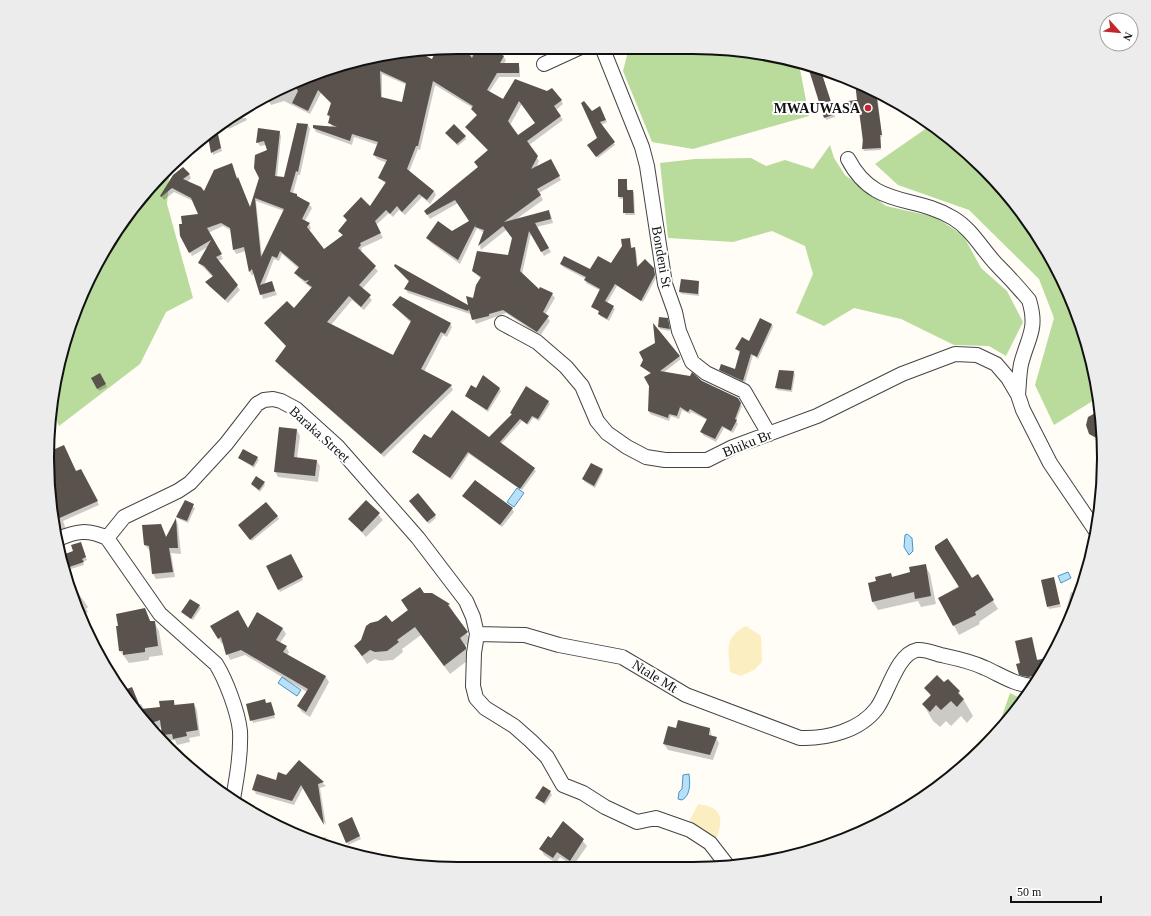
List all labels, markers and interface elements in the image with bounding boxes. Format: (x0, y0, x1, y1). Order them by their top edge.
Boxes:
north arrow (1099, 12, 1139, 52)
text: N (1121, 30, 1135, 43)
place label: MWAUWASA (774, 101, 861, 116)
marker: MWAUWASA (863, 103, 873, 113)
street label: Bondeni St (649, 225, 674, 289)
street label: Baraka Street (286, 403, 353, 465)
street label: Bhiku Br (720, 427, 774, 460)
street label: Ntale Mt (629, 657, 680, 696)
scale bar (1011, 878, 1101, 904)
text: 50 m (1017, 885, 1042, 899)

